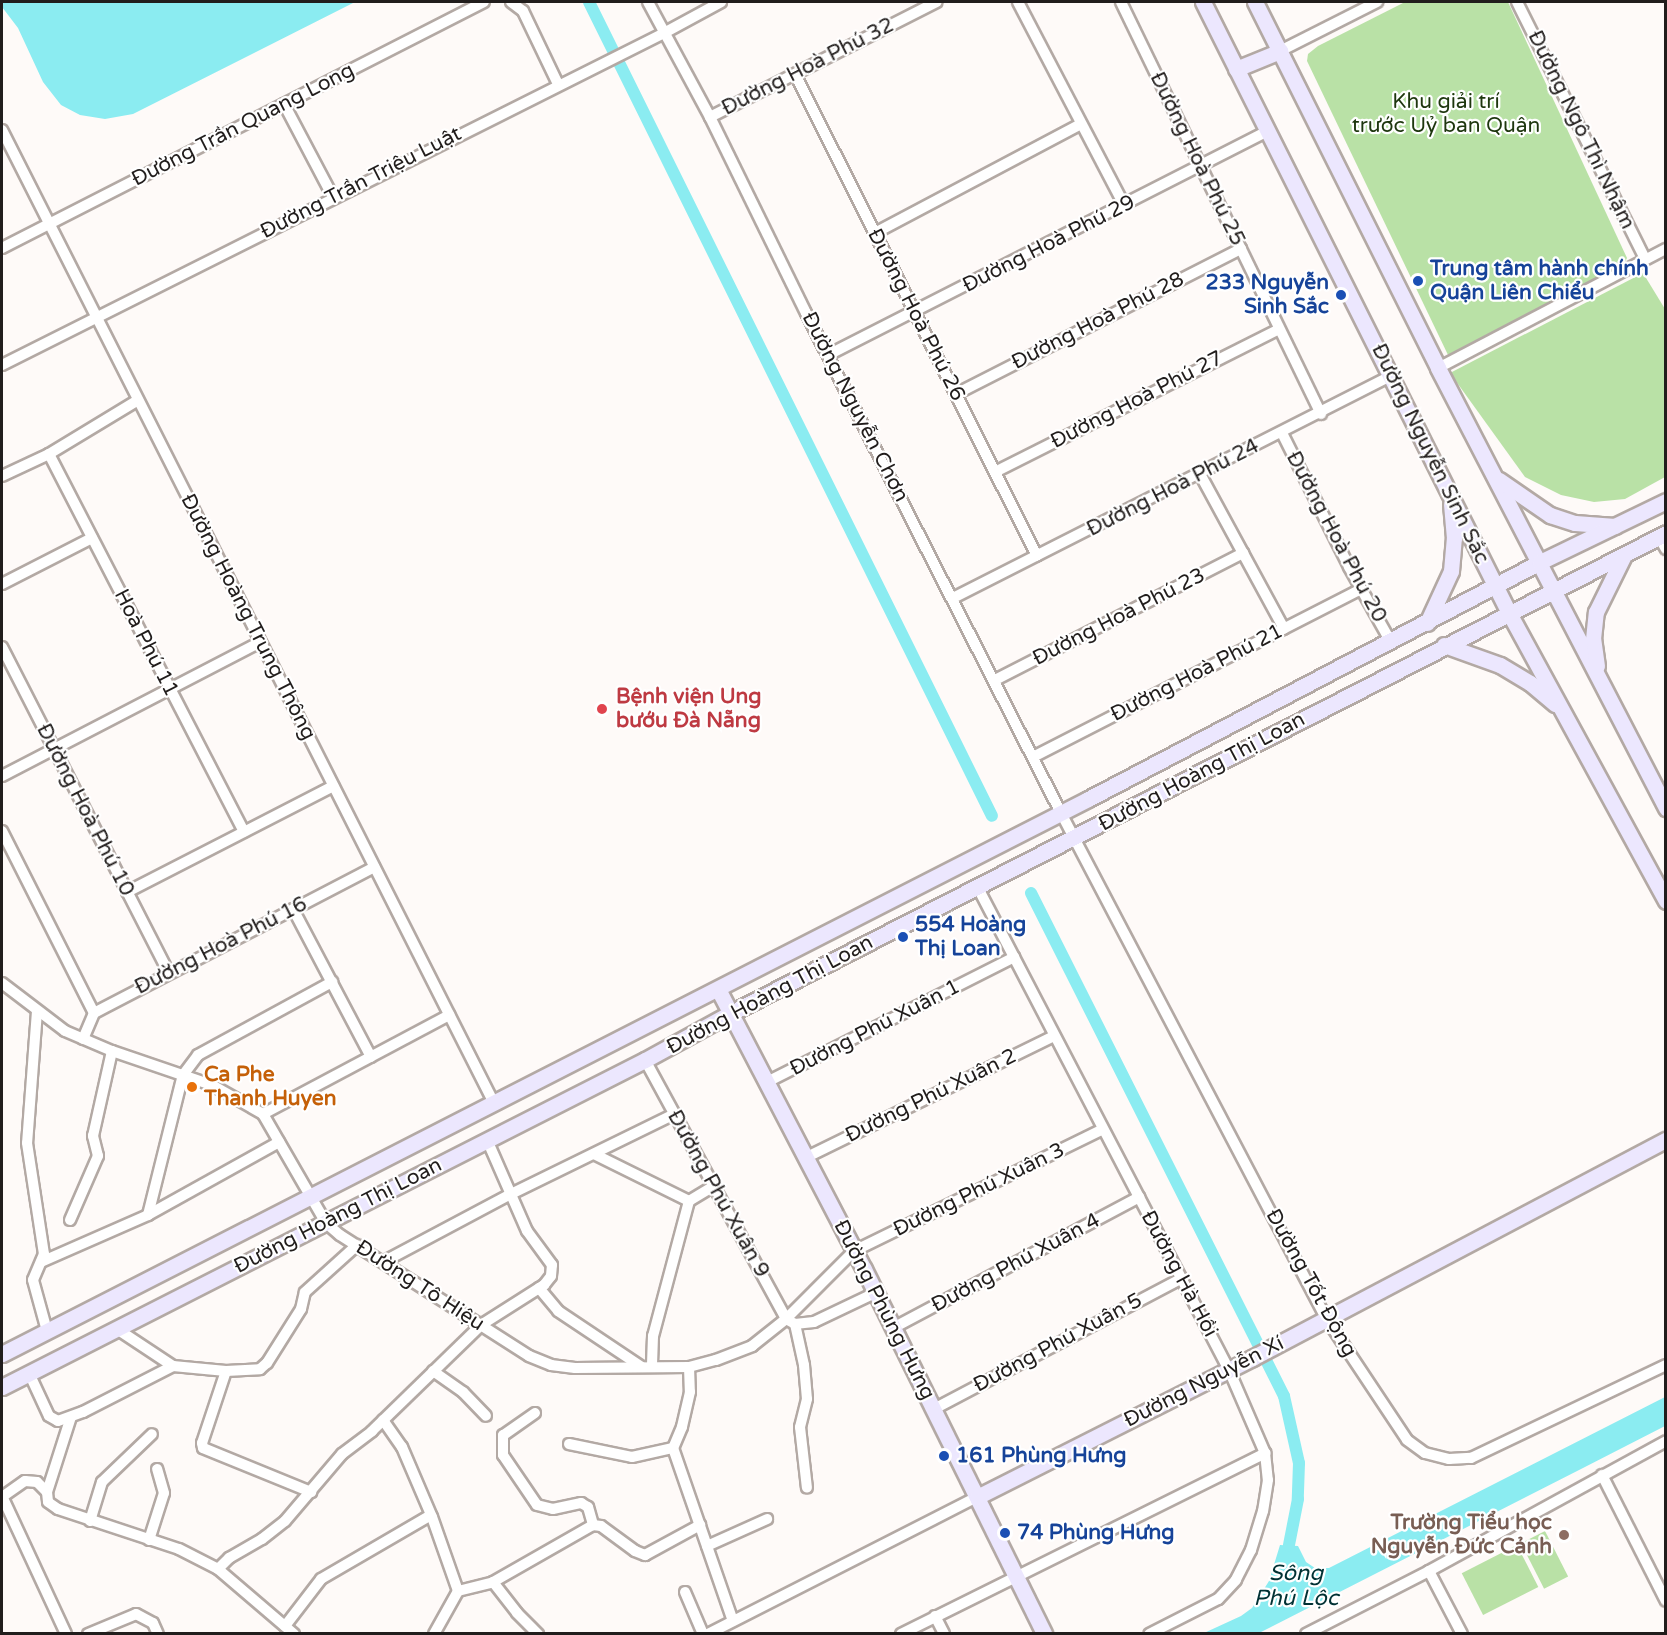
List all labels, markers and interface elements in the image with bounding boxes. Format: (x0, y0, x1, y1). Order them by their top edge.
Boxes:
street label: Đường Hoà Phú 32 (718, 13, 898, 121)
street label: Đường Ngô Thì Nhậm (1522, 27, 1640, 233)
street label: Đường Trần Quang Long (127, 58, 359, 192)
street label: Đường Hoà Phú 25 (1144, 68, 1250, 250)
park label: Khu giải trí trước Uỷ ban Quận (1352, 89, 1540, 139)
street label: Đường Trần Triệu Luật (256, 121, 466, 245)
street label: Đường Hoà Phú 29 (959, 190, 1139, 298)
street label: Đường Hoà Phú 26 (862, 225, 970, 405)
place label: Trung tâm hành chính Quận Liên Chiểu (1430, 256, 1649, 306)
street label: Đường Hoà Phú 28 (1008, 267, 1188, 375)
place label: 233 Nguyễn Sinh Sắc (1206, 270, 1329, 320)
marker: Trung tâm hành chính Quận Liên Chiểu (1411, 274, 1425, 288)
marker: 233 Nguyễn Sinh Sắc (1334, 288, 1348, 302)
street label: Đường Nguyễn Chơn (796, 308, 914, 506)
street label: Đường Nguyễn Sinh Sắc (1366, 340, 1494, 568)
street label: Đường Hoà Phú 27 (1047, 346, 1227, 454)
street label: Đường Hoà Phú 24 (1083, 434, 1263, 542)
street label: Đường Hoà Phú 20 (1280, 447, 1392, 627)
street label: Đường Hoàng Trung Thông (175, 490, 321, 744)
street label: Đường Hoà Phú 23 (1029, 563, 1209, 671)
street label: Hoà Phú 11 (108, 585, 184, 701)
street label: Đường Hoà Phú 21 (1107, 619, 1287, 727)
place label: Bệnh viện Ung bướu Đà Nẵng (616, 684, 761, 734)
marker: Bệnh viện Ung bướu Đà Nẵng (593, 700, 611, 718)
street label: Đường Hoàng Thị Loan (1094, 707, 1310, 837)
street label: Đường Hoà Phú 10 (31, 720, 139, 900)
street label: Đường Hoà Phú 16 (131, 892, 311, 1000)
place label: 554 Hoàng Thị Loan (915, 912, 1026, 962)
street label: Đường Hoàng Thị Loan (662, 930, 878, 1060)
marker: 554 Hoàng Thị Loan (896, 930, 910, 944)
street label: Đường Phú Xuân 1 (786, 974, 964, 1082)
street label: Đường Phú Xuân 2 (841, 1044, 1021, 1148)
place label: Ca Phe Thanh Huyen (204, 1062, 336, 1112)
marker: Ca Phe Thanh Huyen (185, 1080, 199, 1094)
street label: Đường Phú Xuân 9 (662, 1106, 774, 1282)
street label: Đường Phú Xuân 3 (889, 1138, 1069, 1242)
street label: Đường Hoàng Thị Loan (230, 1153, 446, 1279)
street label: Đường Tốt Động (1260, 1205, 1362, 1361)
street label: Đường Hà Hồi (1135, 1206, 1223, 1342)
street label: Đường Phú Xuân 4 (927, 1208, 1105, 1318)
street label: Đường Phùng Hưng (828, 1216, 940, 1404)
street label: Đường Tô Hiệu (351, 1235, 489, 1337)
street label: Đường Phú Xuân 5 (969, 1288, 1147, 1398)
street label: Đường Nguyễn Xí (1120, 1331, 1288, 1433)
place label: 161 Phùng Hưng (956, 1443, 1127, 1469)
marker: 161 Phùng Hưng (937, 1449, 951, 1463)
place label: Trường Tiểu học Nguyễn Đức Cảnh (1371, 1510, 1552, 1560)
place label: 74 Phùng Hưng (1017, 1520, 1174, 1546)
marker: 74 Phùng Hưng (998, 1526, 1012, 1540)
marker: Trường Tiểu học Nguyễn Đức Cảnh (1557, 1528, 1571, 1542)
water label: Sông Phú Lộc (1254, 1560, 1338, 1612)

